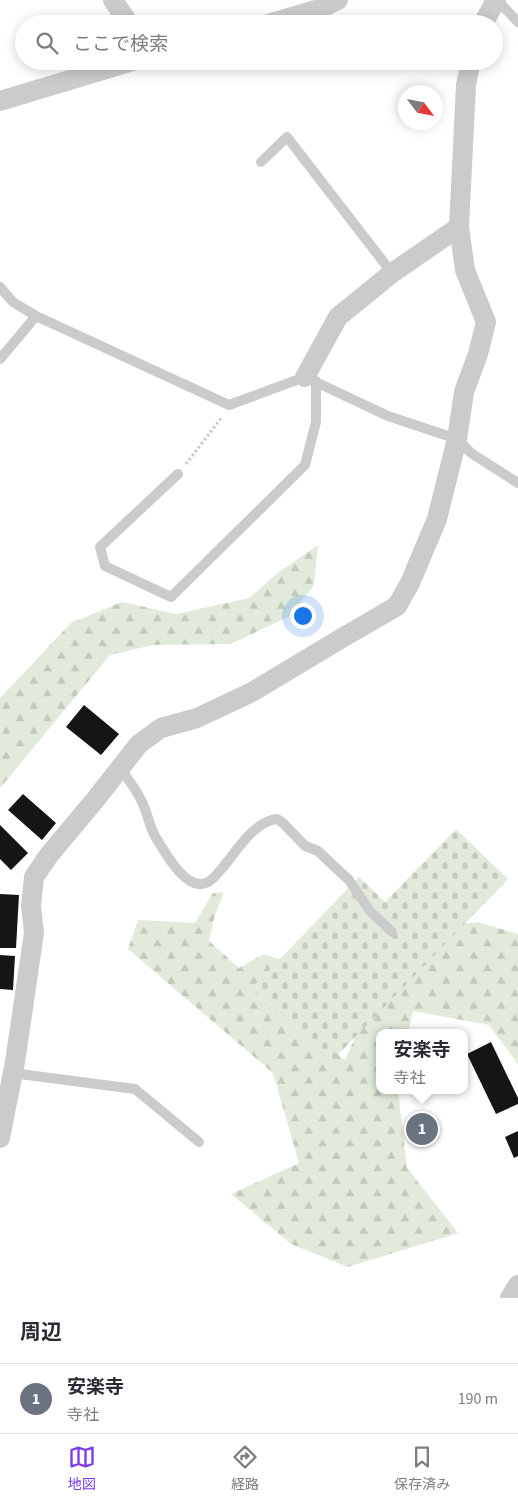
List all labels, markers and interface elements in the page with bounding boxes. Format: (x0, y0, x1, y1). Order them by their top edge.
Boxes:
search box (15, 15, 503, 70)
icon: search (33, 29, 61, 57)
text: ここで検索 (73, 31, 168, 58)
north arrow (398, 85, 443, 130)
your location (290, 603, 316, 629)
popup (376, 1029, 468, 1094)
text: 安楽寺 (393, 1037, 451, 1064)
text: 寺社 (393, 1067, 426, 1089)
pin: 1 (406, 1110, 438, 1148)
text: 周辺 (20, 1317, 62, 1347)
text: 安楽寺 (67, 1374, 124, 1401)
text: 1 (32, 1388, 40, 1410)
text: 190 m (458, 1388, 498, 1410)
text: 寺社 (67, 1404, 99, 1426)
tab: 地図 (68, 1443, 96, 1495)
tab: 経路 (231, 1443, 259, 1495)
tab: 保存済み (394, 1443, 450, 1495)

